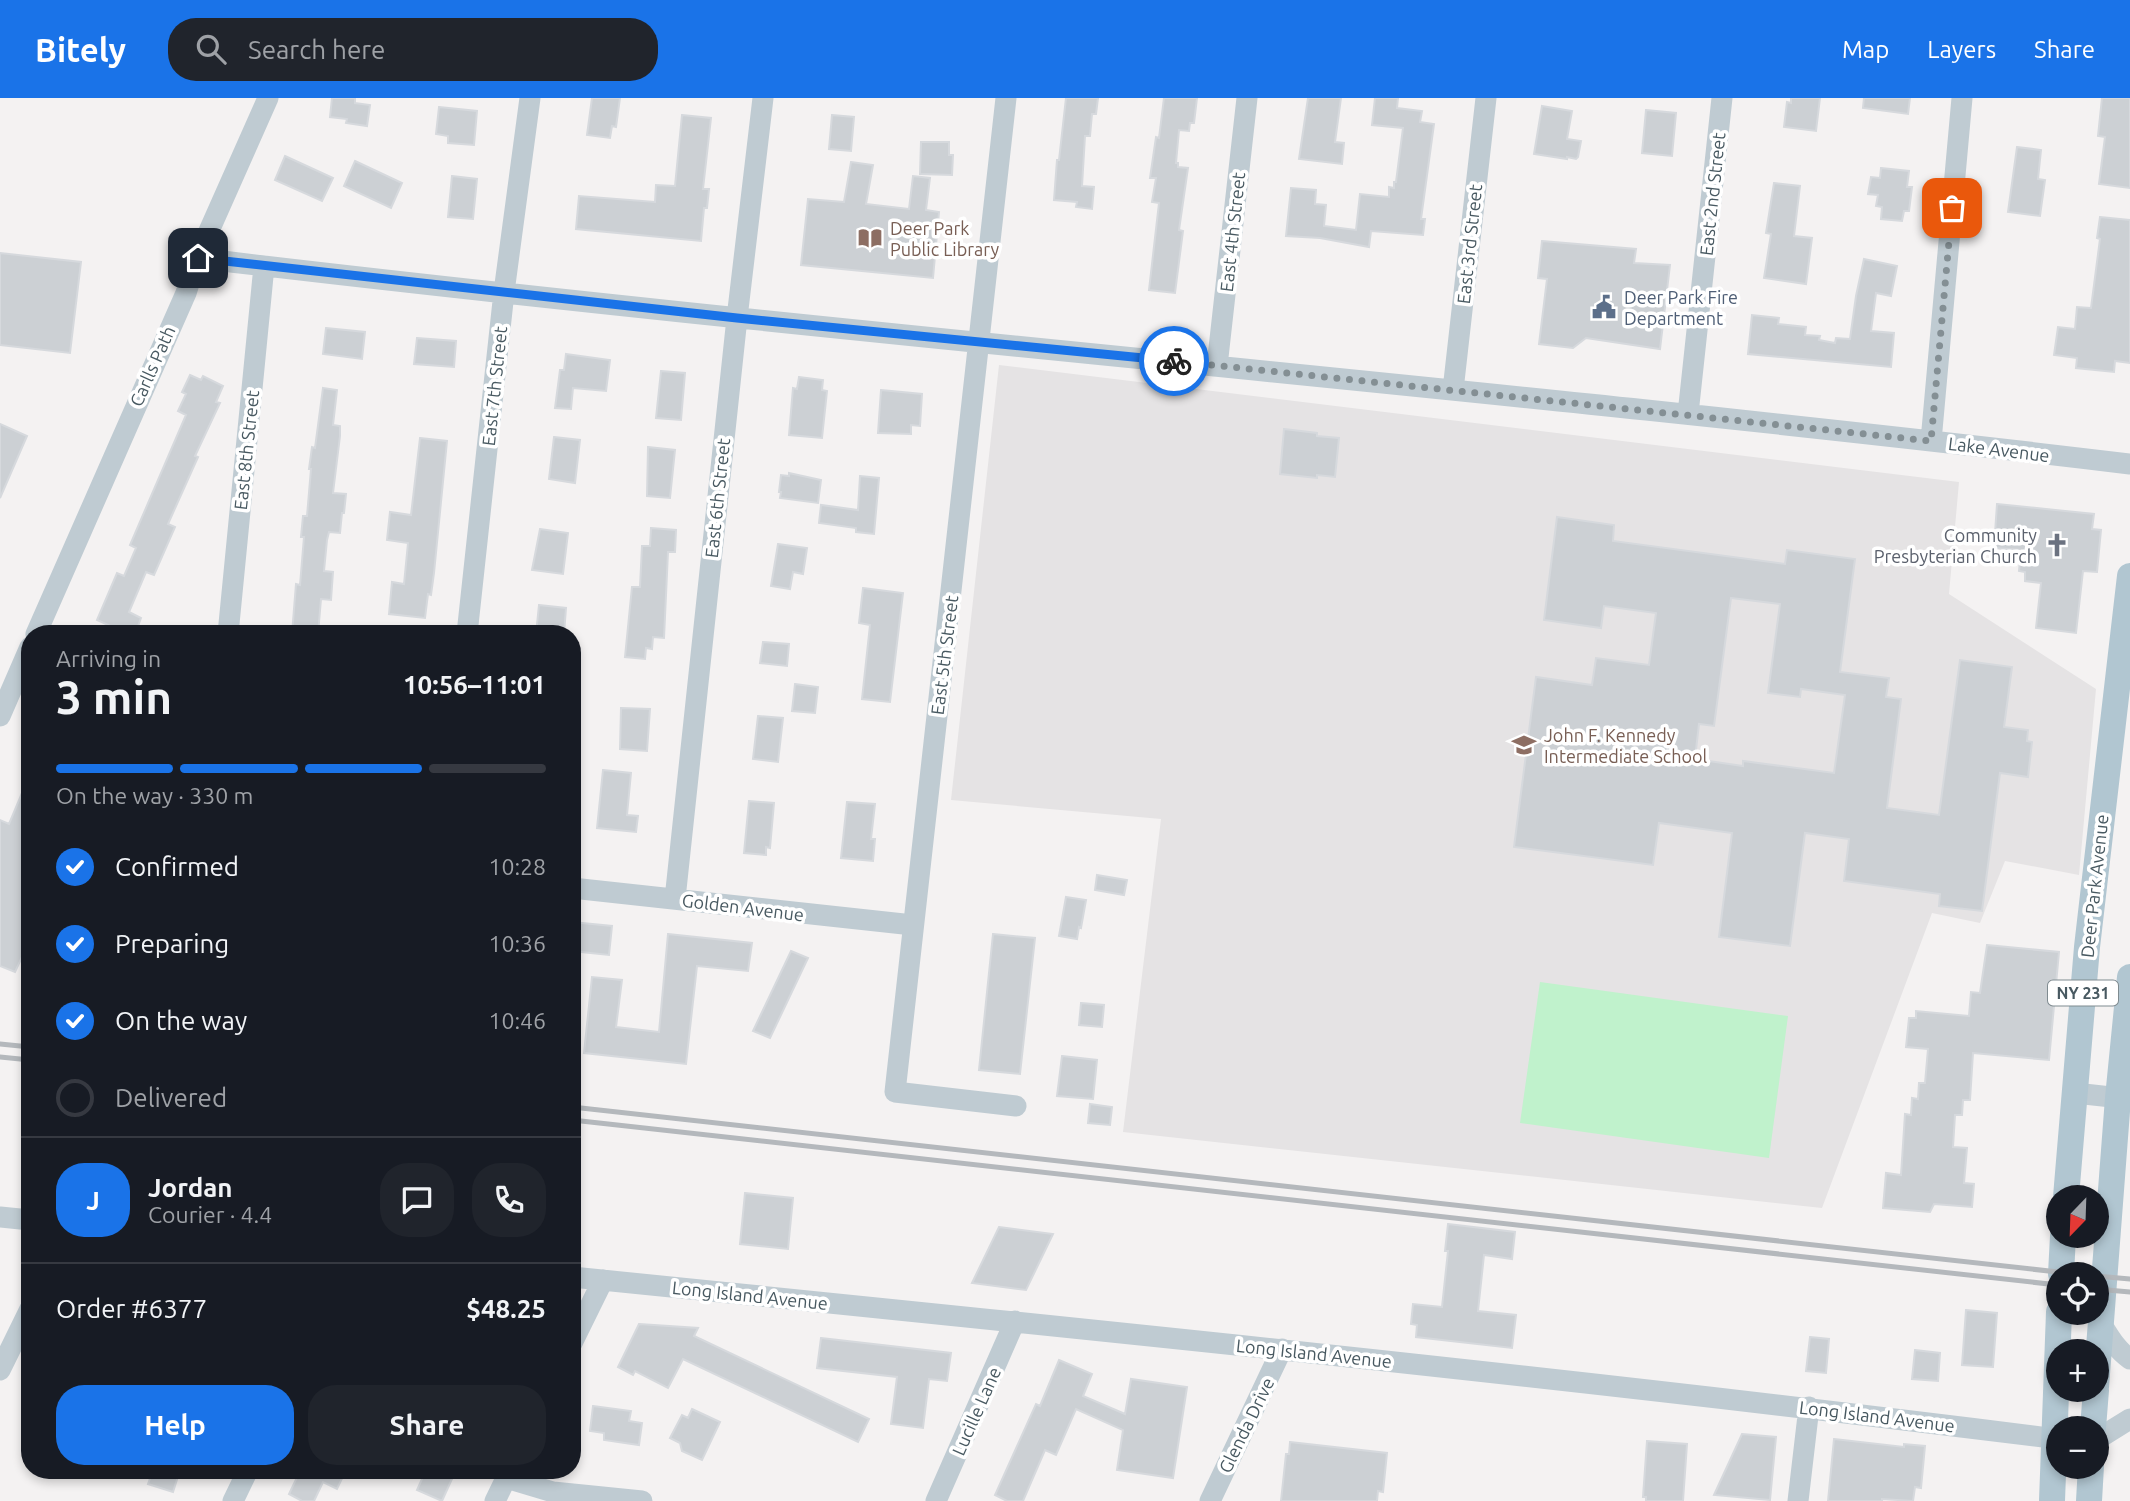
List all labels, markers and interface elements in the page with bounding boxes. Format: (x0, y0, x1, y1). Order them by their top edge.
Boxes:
search box (168, 18, 658, 81)
icon: search (192, 30, 230, 68)
text: Bitely (35, 31, 126, 68)
text: Search here (248, 35, 385, 64)
text: Map (1842, 36, 1889, 63)
text: Layers (1927, 36, 1996, 63)
text: Share (2034, 36, 2095, 63)
street label: East 2nd Street (1696, 131, 1728, 257)
street label: East 4th Street (1216, 171, 1248, 293)
pin (1922, 178, 1982, 238)
street label: East 3rd Street (1453, 183, 1485, 305)
icon: bag (1933, 189, 1971, 227)
place label: Deer Park Public Library (890, 218, 999, 259)
library icon: Deer Park Public Library (856, 224, 884, 252)
pin (168, 228, 228, 288)
icon: home (179, 239, 217, 277)
place label: Deer Park Fire Department (1624, 287, 1738, 328)
public building icon: Deer Park Fire Department (1590, 293, 1618, 321)
street label: Carlls Path (125, 323, 179, 409)
street label: East 7th Street (478, 325, 510, 447)
courier (1139, 326, 1209, 396)
icon: bike (1155, 342, 1193, 380)
street label: East 8th Street (230, 389, 262, 511)
street label: Lake Avenue (1947, 433, 2051, 465)
street label: East 6th Street (701, 437, 733, 559)
place label: Community Presbyterian Church (1874, 525, 2037, 566)
church icon: Community Presbyterian Church (2043, 531, 2071, 559)
street label: East 5th Street (927, 594, 961, 716)
text: Arriving in (56, 646, 161, 671)
text: 10:56–11:01 (403, 670, 546, 699)
text: 3 min (56, 671, 172, 723)
place label: John F. Kennedy Intermediate School (1544, 725, 1708, 766)
school or university icon: John F. Kennedy Intermediate School (1510, 731, 1538, 759)
text: On the way · 330 m (56, 783, 253, 808)
street label: Deer Park Avenue (2077, 813, 2111, 959)
icon: check (56, 848, 94, 886)
text: Confirmed (115, 852, 239, 881)
text: 10:28 (488, 854, 546, 879)
street label: Golden Avenue (681, 890, 805, 924)
icon: check (56, 925, 94, 963)
text: Preparing (115, 929, 229, 958)
text: 10:36 (488, 931, 546, 956)
road number: NY 231 (2048, 980, 2118, 1006)
icon: check (56, 1002, 94, 1040)
text: On the way (115, 1006, 247, 1035)
text: 10:46 (488, 1008, 546, 1033)
text: Delivered (115, 1083, 227, 1112)
button: chat (380, 1163, 454, 1237)
button: phone (472, 1163, 546, 1237)
text: Jordan (148, 1173, 233, 1202)
north arrow (2046, 1185, 2109, 1248)
map controls (2046, 1185, 2109, 1479)
text: J (86, 1186, 100, 1215)
text: Courier · 4.4 (148, 1202, 272, 1227)
button: locate (2046, 1262, 2109, 1325)
street label: Long Island Avenue (671, 1277, 829, 1313)
text: Order #6377 (56, 1294, 207, 1323)
text: $48.25 (466, 1294, 546, 1323)
street label: Long Island Avenue (1235, 1335, 1393, 1371)
button: + (2046, 1339, 2109, 1402)
street label: Lucille Lane (948, 1364, 1004, 1458)
street label: Glenda Drive (1214, 1374, 1278, 1476)
button: Help (56, 1385, 294, 1465)
button: Share (308, 1385, 546, 1465)
street label: Long Island Avenue (1798, 1397, 1956, 1435)
button: − (2046, 1416, 2109, 1479)

